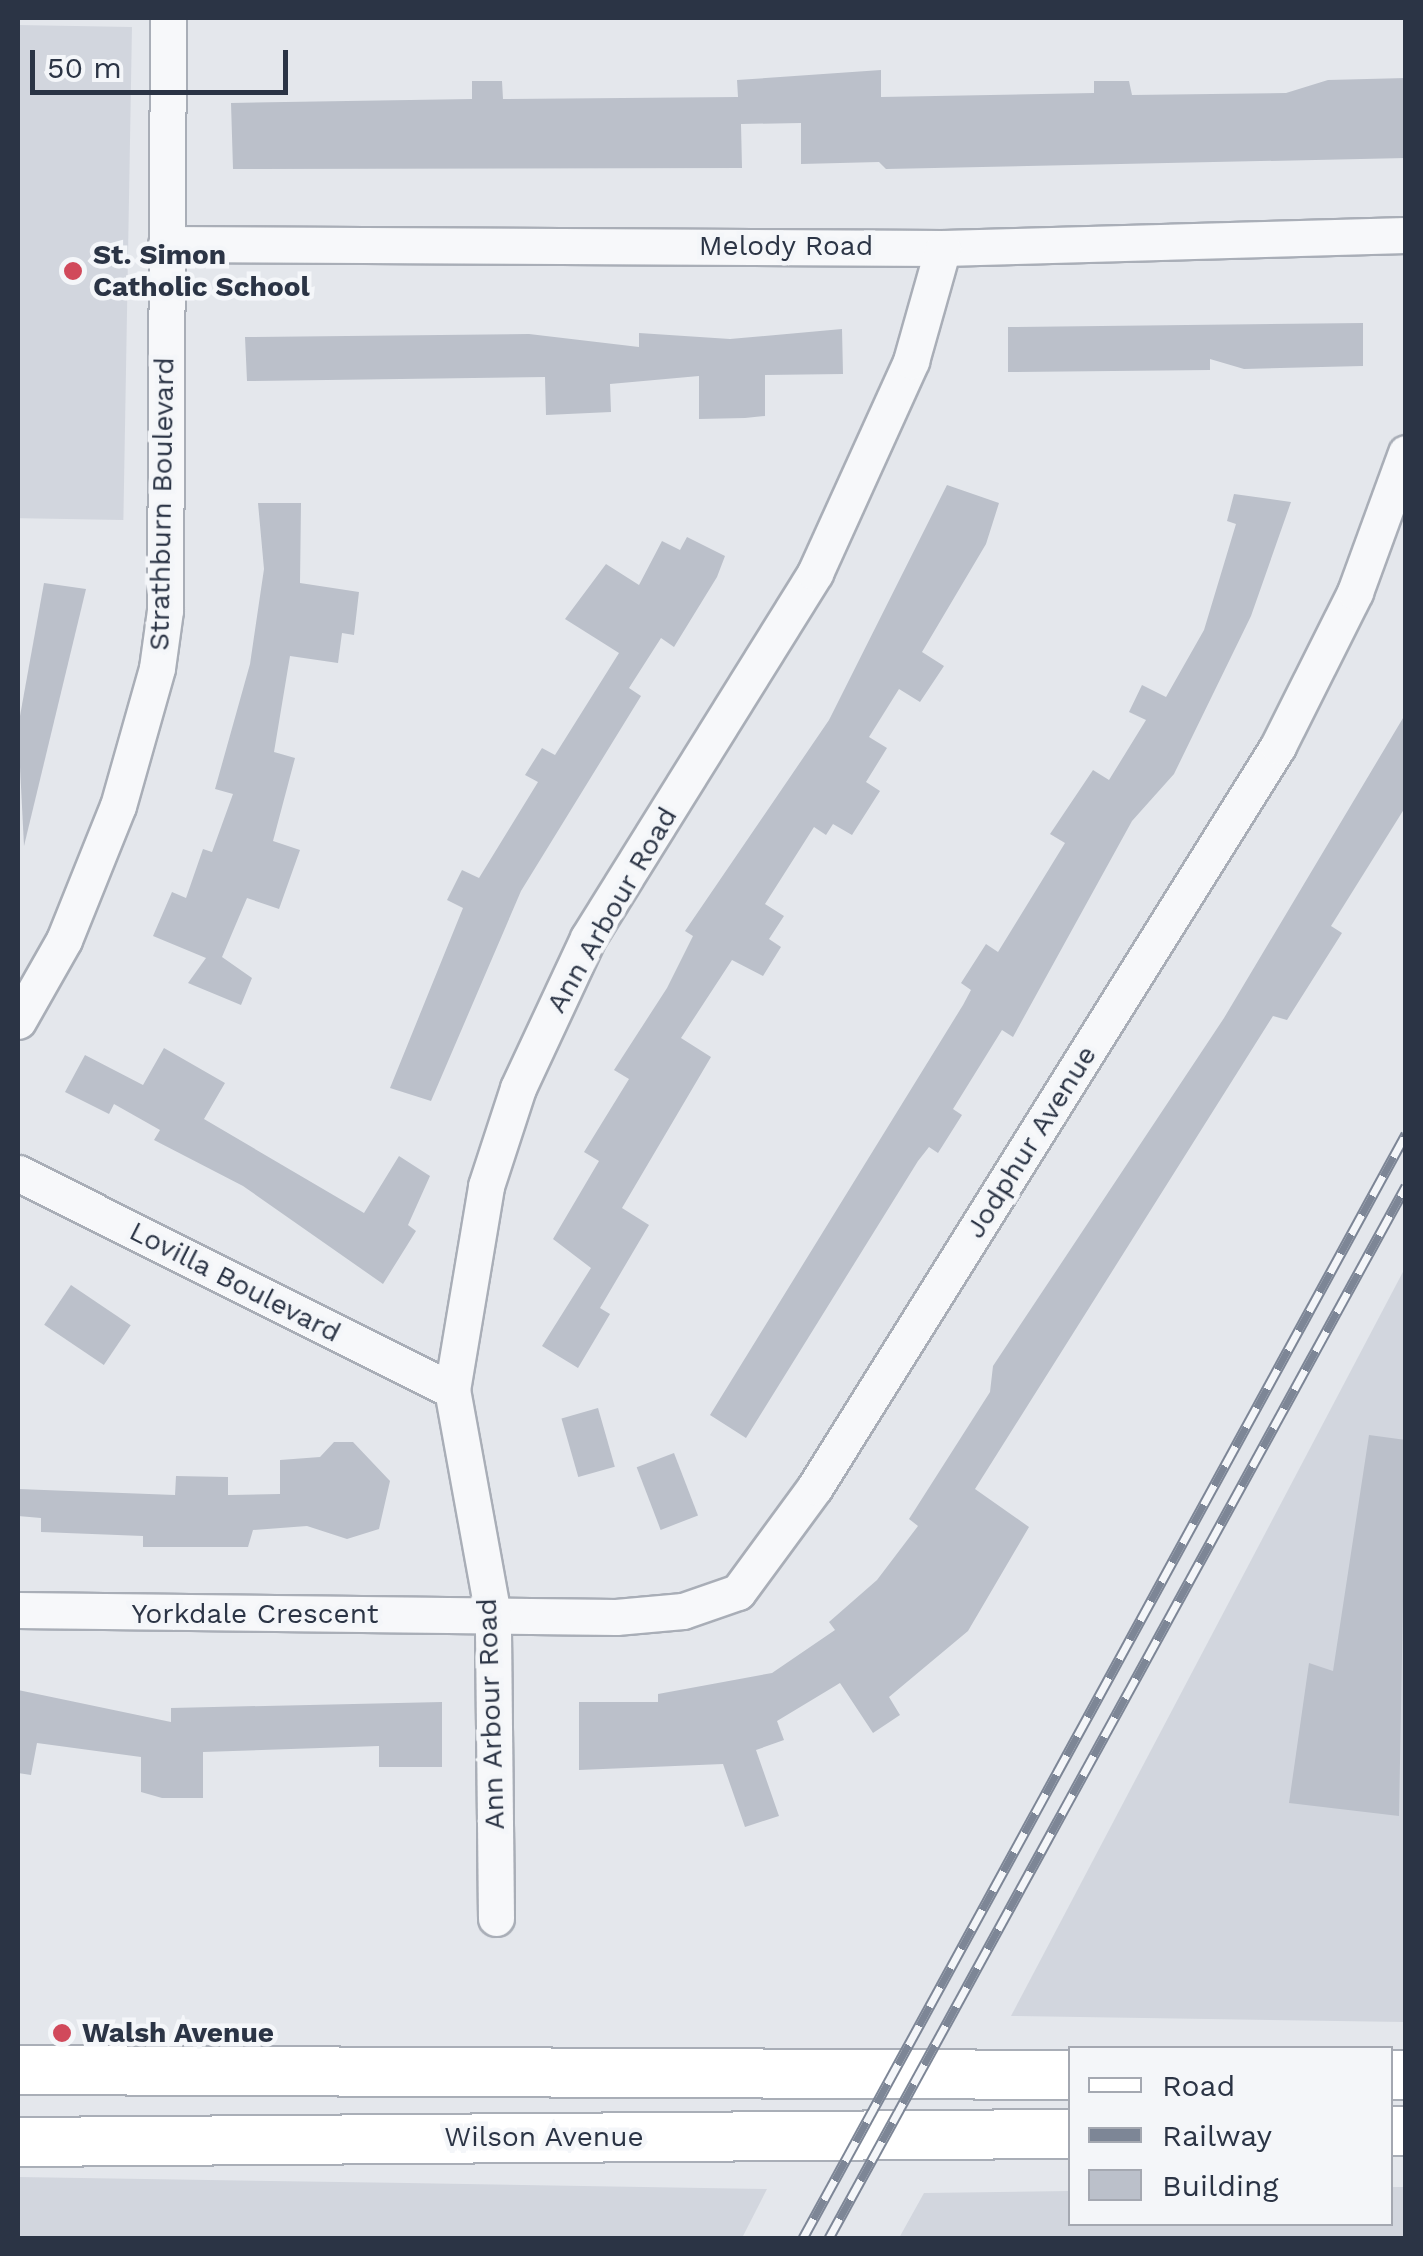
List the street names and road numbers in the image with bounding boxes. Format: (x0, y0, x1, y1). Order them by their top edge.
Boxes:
street label: Melody Road (698, 229, 874, 263)
street label: Strathburn Boulevard (143, 357, 181, 651)
street label: Ann Arbour Road (539, 800, 685, 1020)
street label: Jodphur Avenue (958, 1039, 1104, 1245)
street label: Lovilla Boulevard (124, 1214, 346, 1350)
street label: Yorkdale Crescent (131, 1597, 379, 1631)
street label: Ann Arbour Road (470, 1597, 512, 1831)
street label: Wilson Avenue (444, 2120, 644, 2154)

